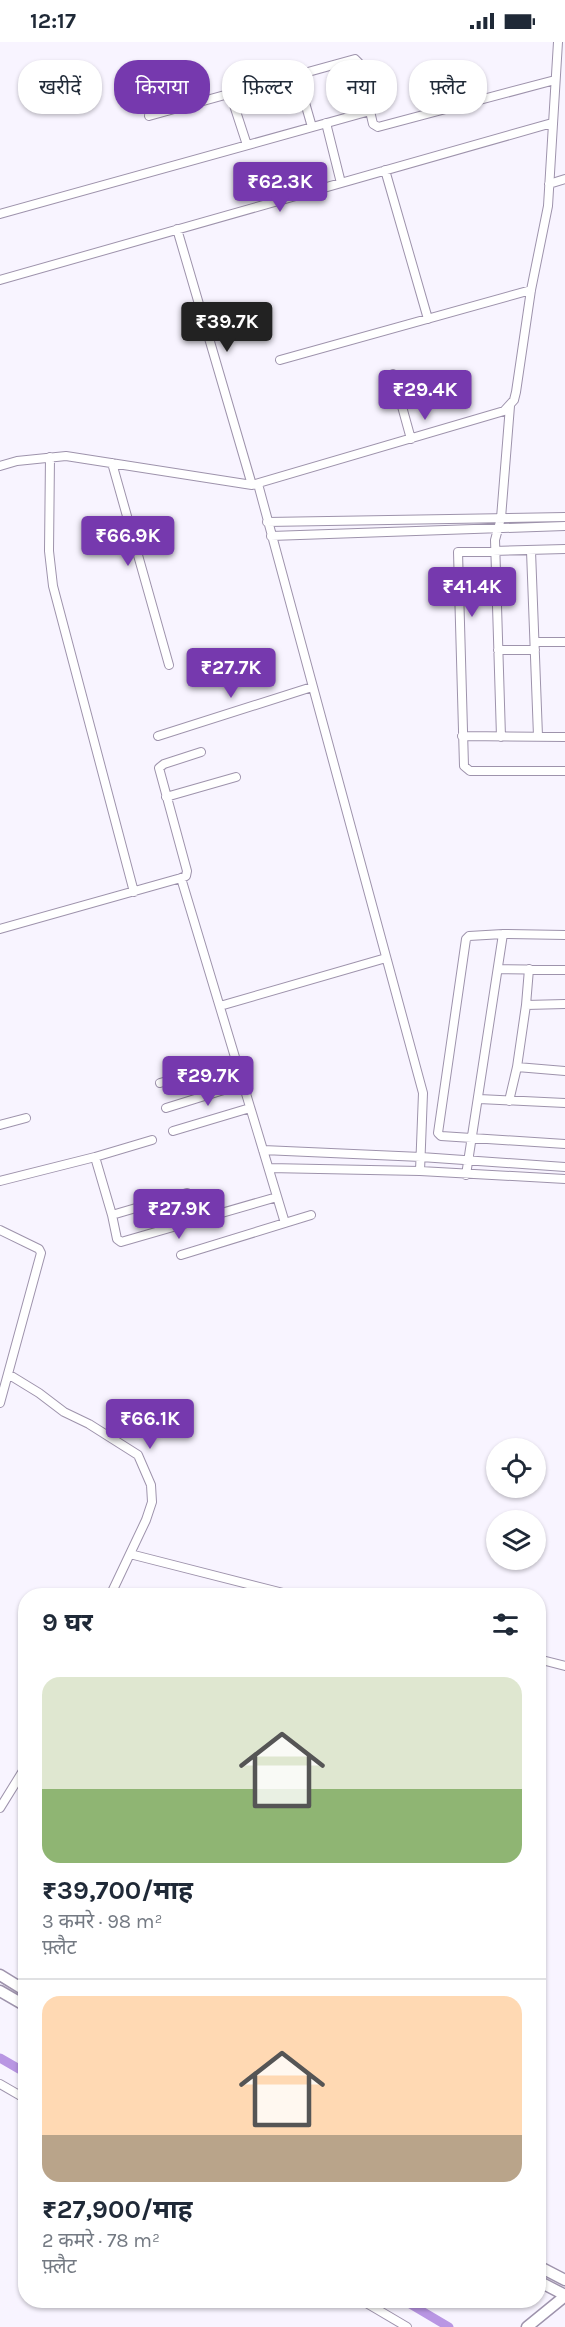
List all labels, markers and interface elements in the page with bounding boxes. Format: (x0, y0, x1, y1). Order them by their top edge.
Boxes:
text: 12:17 (30, 8, 76, 34)
chip: खरीदें (18, 60, 102, 114)
chip: किराया (114, 60, 210, 114)
chip: फ़िल्टर (222, 60, 314, 114)
chip: नया (326, 60, 397, 114)
chip: फ़्लैट (409, 60, 487, 114)
pin: ₹62.3K (231, 162, 329, 213)
text: ₹62.3K (247, 170, 313, 193)
pin: ₹39.7K (178, 302, 276, 353)
text: ₹39.7K (195, 310, 259, 333)
pin: ₹29.4K (376, 370, 474, 421)
text: ₹29.4K (392, 378, 458, 401)
pin: ₹66.9K (79, 516, 177, 567)
text: ₹66.9K (95, 524, 161, 547)
pin: ₹41.4K (423, 567, 521, 618)
text: ₹41.4K (442, 575, 502, 598)
pin: ₹27.7K (182, 648, 280, 699)
text: ₹27.7K (201, 656, 261, 679)
pin: ₹29.7K (159, 1056, 257, 1107)
text: ₹29.7K (176, 1064, 240, 1087)
pin: ₹27.9K (130, 1189, 228, 1240)
text: ₹27.9K (147, 1197, 211, 1220)
pin: ₹66.1K (101, 1399, 199, 1450)
text: ₹66.1K (120, 1407, 180, 1430)
map controls (486, 1438, 546, 1570)
button: locate (486, 1438, 546, 1498)
button: layers (486, 1510, 546, 1570)
text: 9 घर (42, 1607, 93, 1638)
icon: filters (489, 1608, 522, 1641)
icon: home (228, 1716, 336, 1824)
text: ₹39,700/माह (42, 1875, 193, 1906)
text: 3 कमरे · 98 m² (42, 1910, 163, 1933)
text: फ़्लैट (42, 1936, 77, 1959)
icon: home (228, 2035, 336, 2143)
text: ₹27,900/माह (42, 2194, 192, 2225)
text: 2 कमरे · 78 m² (42, 2229, 160, 2252)
text: फ़्लैट (42, 2255, 77, 2278)

